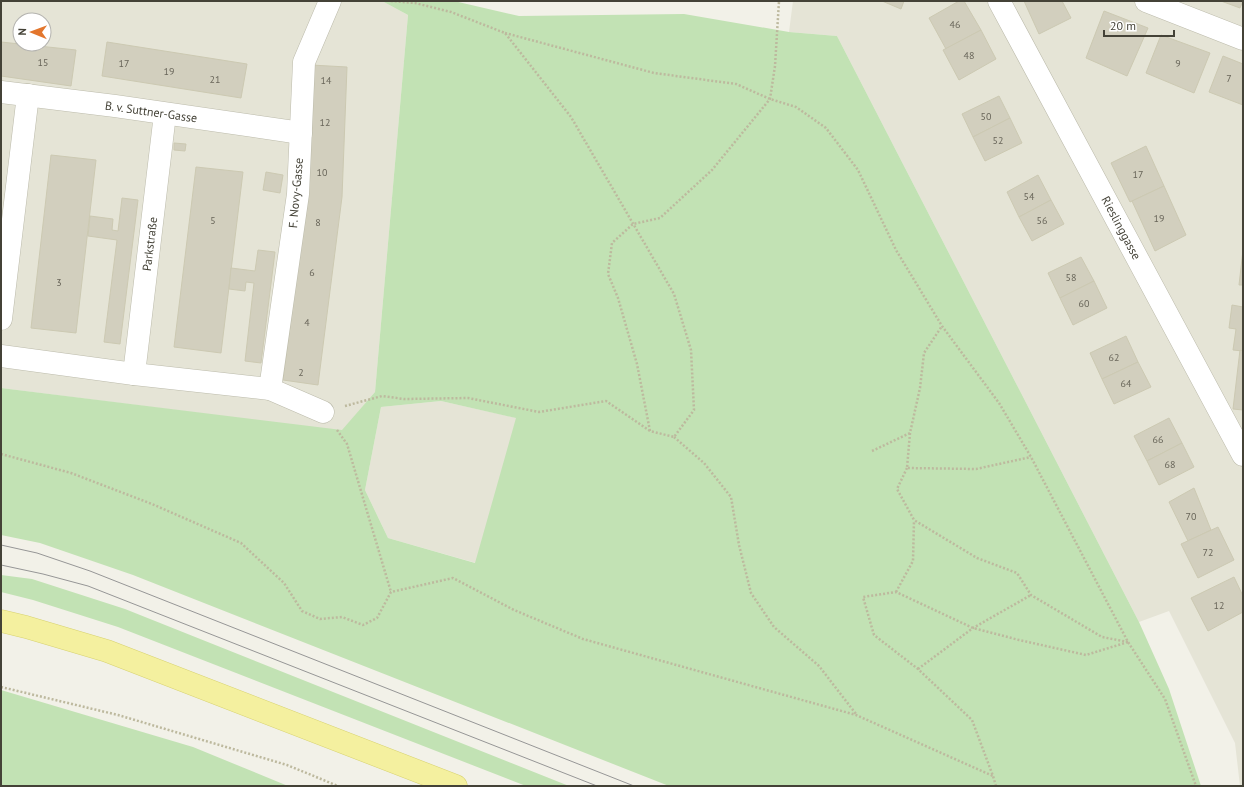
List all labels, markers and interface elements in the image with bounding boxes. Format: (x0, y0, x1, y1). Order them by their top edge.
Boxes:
north arrow (12, 12, 52, 52)
scale bar (1104, 12, 1174, 38)
house number: 46 (950, 18, 960, 31)
text: 20 m (1110, 18, 1136, 33)
text: N (15, 28, 29, 36)
house number: 48 (964, 49, 974, 62)
house number: 15 (38, 56, 48, 69)
house number: 17 (119, 57, 129, 70)
house number: 9 (1175, 57, 1181, 70)
house number: 19 (164, 65, 174, 78)
house number: 7 (1226, 72, 1232, 85)
house number: 21 (210, 73, 220, 86)
house number: 14 (321, 74, 332, 87)
street label: B. v. Suttner-Gasse (104, 98, 198, 125)
house number: 50 (981, 110, 992, 123)
house number: 12 (320, 116, 330, 129)
house number: 52 (993, 134, 1003, 147)
street label: F. Novy-Gasse (285, 157, 306, 229)
house number: 10 (317, 166, 328, 179)
house number: 17 (1133, 168, 1143, 181)
house number: 54 (1024, 190, 1035, 203)
street label: Rieslinggasse (1098, 193, 1144, 262)
house number: 19 (1154, 212, 1164, 225)
house number: 5 (210, 214, 216, 227)
house number: 56 (1037, 214, 1047, 227)
street label: Parkstraße (139, 216, 160, 272)
house number: 8 (315, 216, 321, 229)
house number: 6 (309, 266, 315, 279)
house number: 58 (1066, 271, 1076, 284)
house number: 3 (56, 276, 62, 289)
house number: 60 (1079, 297, 1090, 310)
house number: 4 (304, 316, 310, 329)
house number: 62 (1109, 351, 1119, 364)
house number: 2 (298, 366, 304, 379)
house number: 64 (1121, 377, 1132, 390)
house number: 66 (1153, 433, 1163, 446)
house number: 68 (1165, 458, 1175, 471)
house number: 70 (1186, 510, 1197, 523)
house number: 72 (1203, 546, 1213, 559)
house number: 12 (1214, 599, 1224, 612)

